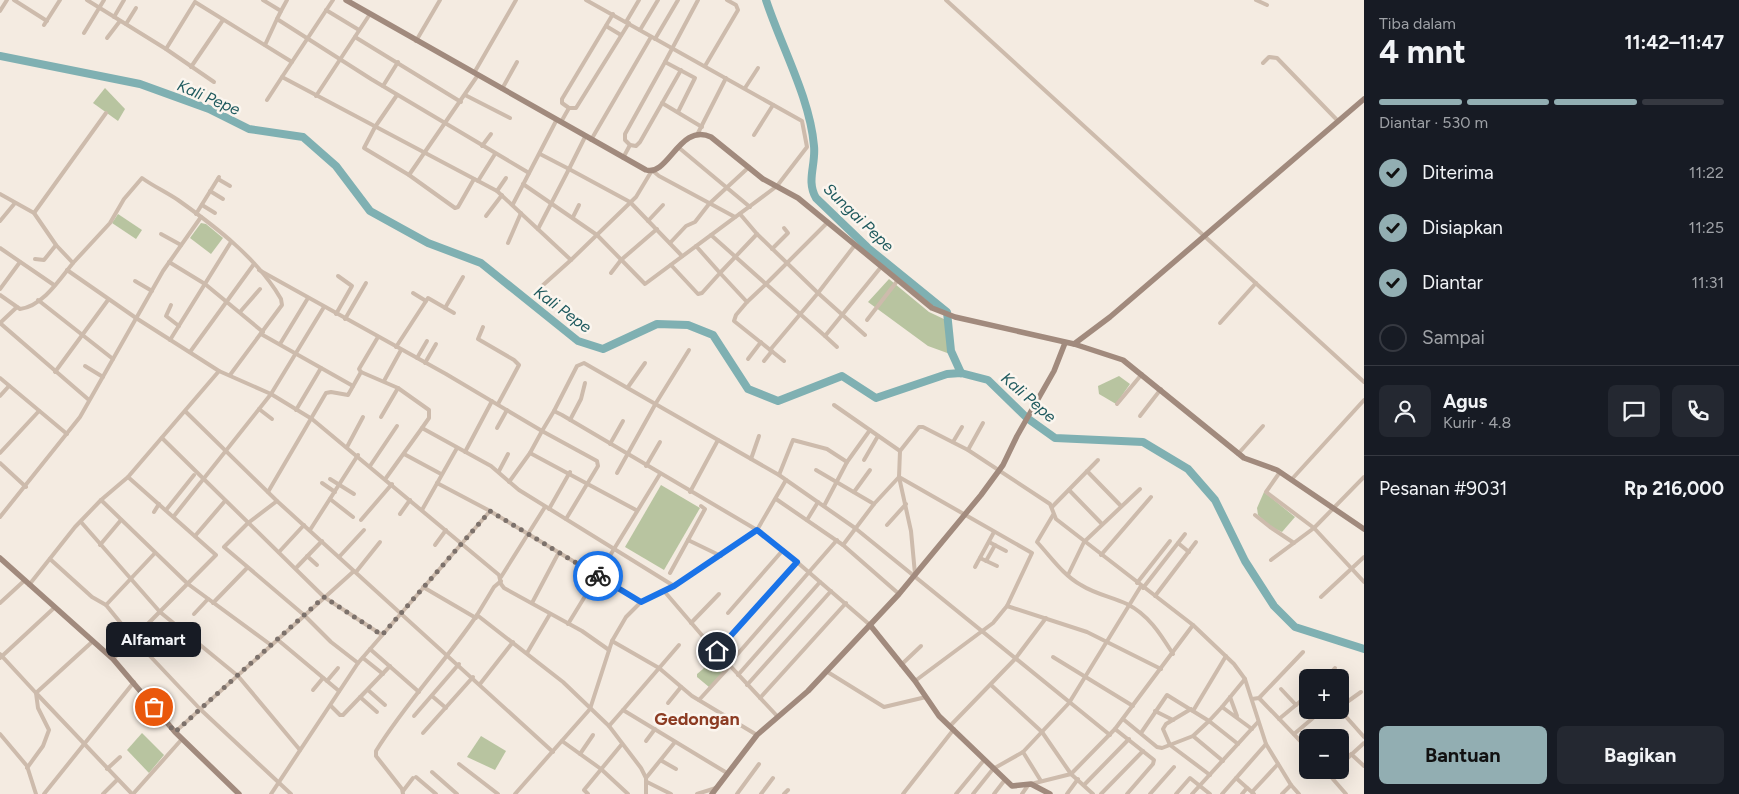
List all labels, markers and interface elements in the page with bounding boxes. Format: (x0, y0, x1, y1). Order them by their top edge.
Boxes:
text: Tiba dalam (1379, 14, 1456, 33)
text: 11:42–11:47 (1624, 31, 1724, 54)
text: 4 mnt (1379, 33, 1466, 71)
water label: Kali Pepe (175, 76, 243, 119)
text: Diantar · 530 m (1379, 113, 1488, 132)
icon: check (1379, 159, 1407, 187)
text: Diterima (1422, 161, 1494, 184)
text: 11:22 (1689, 163, 1724, 182)
water label: Sungai Pepe (820, 179, 898, 256)
icon: check (1379, 214, 1407, 242)
text: Disiapkan (1422, 216, 1503, 239)
text: 11:25 (1689, 218, 1724, 237)
icon: check (1379, 269, 1407, 297)
text: Diantar (1422, 271, 1483, 294)
text: 11:31 (1691, 273, 1724, 292)
water label: Kali Pepe (530, 282, 595, 337)
text: Sampai (1422, 326, 1485, 349)
water label: Kali Pepe (997, 368, 1060, 426)
button: person (1379, 385, 1431, 437)
button: chat (1608, 385, 1660, 437)
button: phone (1672, 385, 1724, 437)
text: Agus (1443, 390, 1487, 413)
text: Kurir · 4.8 (1443, 413, 1511, 432)
text: Pesanan #9031 (1379, 477, 1507, 500)
text: Rp 216,000 (1624, 477, 1724, 500)
courier (573, 551, 623, 601)
icon: bike (584, 562, 612, 590)
callout: Alfamart (106, 622, 202, 657)
text: Alfamart (121, 630, 186, 649)
pin (696, 630, 738, 672)
icon: home (703, 637, 731, 665)
map controls (1299, 669, 1349, 779)
button: + (1299, 669, 1349, 719)
pin (133, 686, 175, 728)
icon: bag (140, 693, 168, 721)
district label: Gedongan (654, 708, 740, 730)
button: Bantuan (1379, 726, 1547, 784)
button: Bagikan (1557, 726, 1724, 784)
button: − (1299, 729, 1349, 779)

